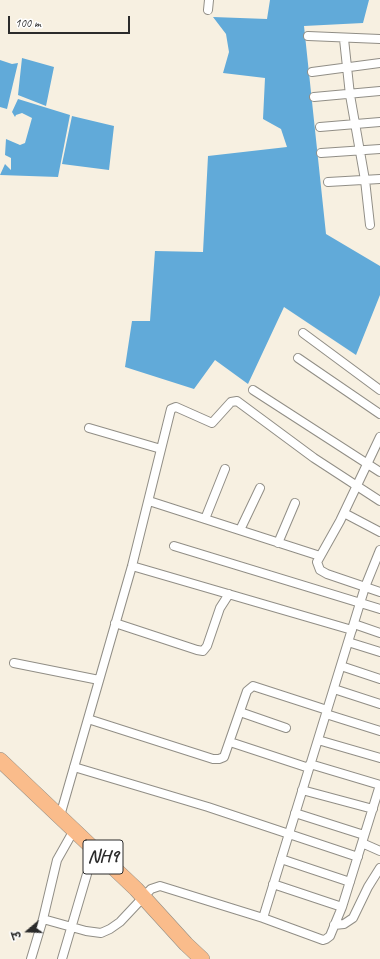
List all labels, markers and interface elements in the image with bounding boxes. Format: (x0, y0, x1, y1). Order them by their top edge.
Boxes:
scale bar (10, 8, 132, 34)
text: 100 m (15, 15, 41, 31)
road number: NH9 (83, 840, 123, 874)
north arrow (8, 911, 48, 951)
text: उ (9, 929, 24, 941)

